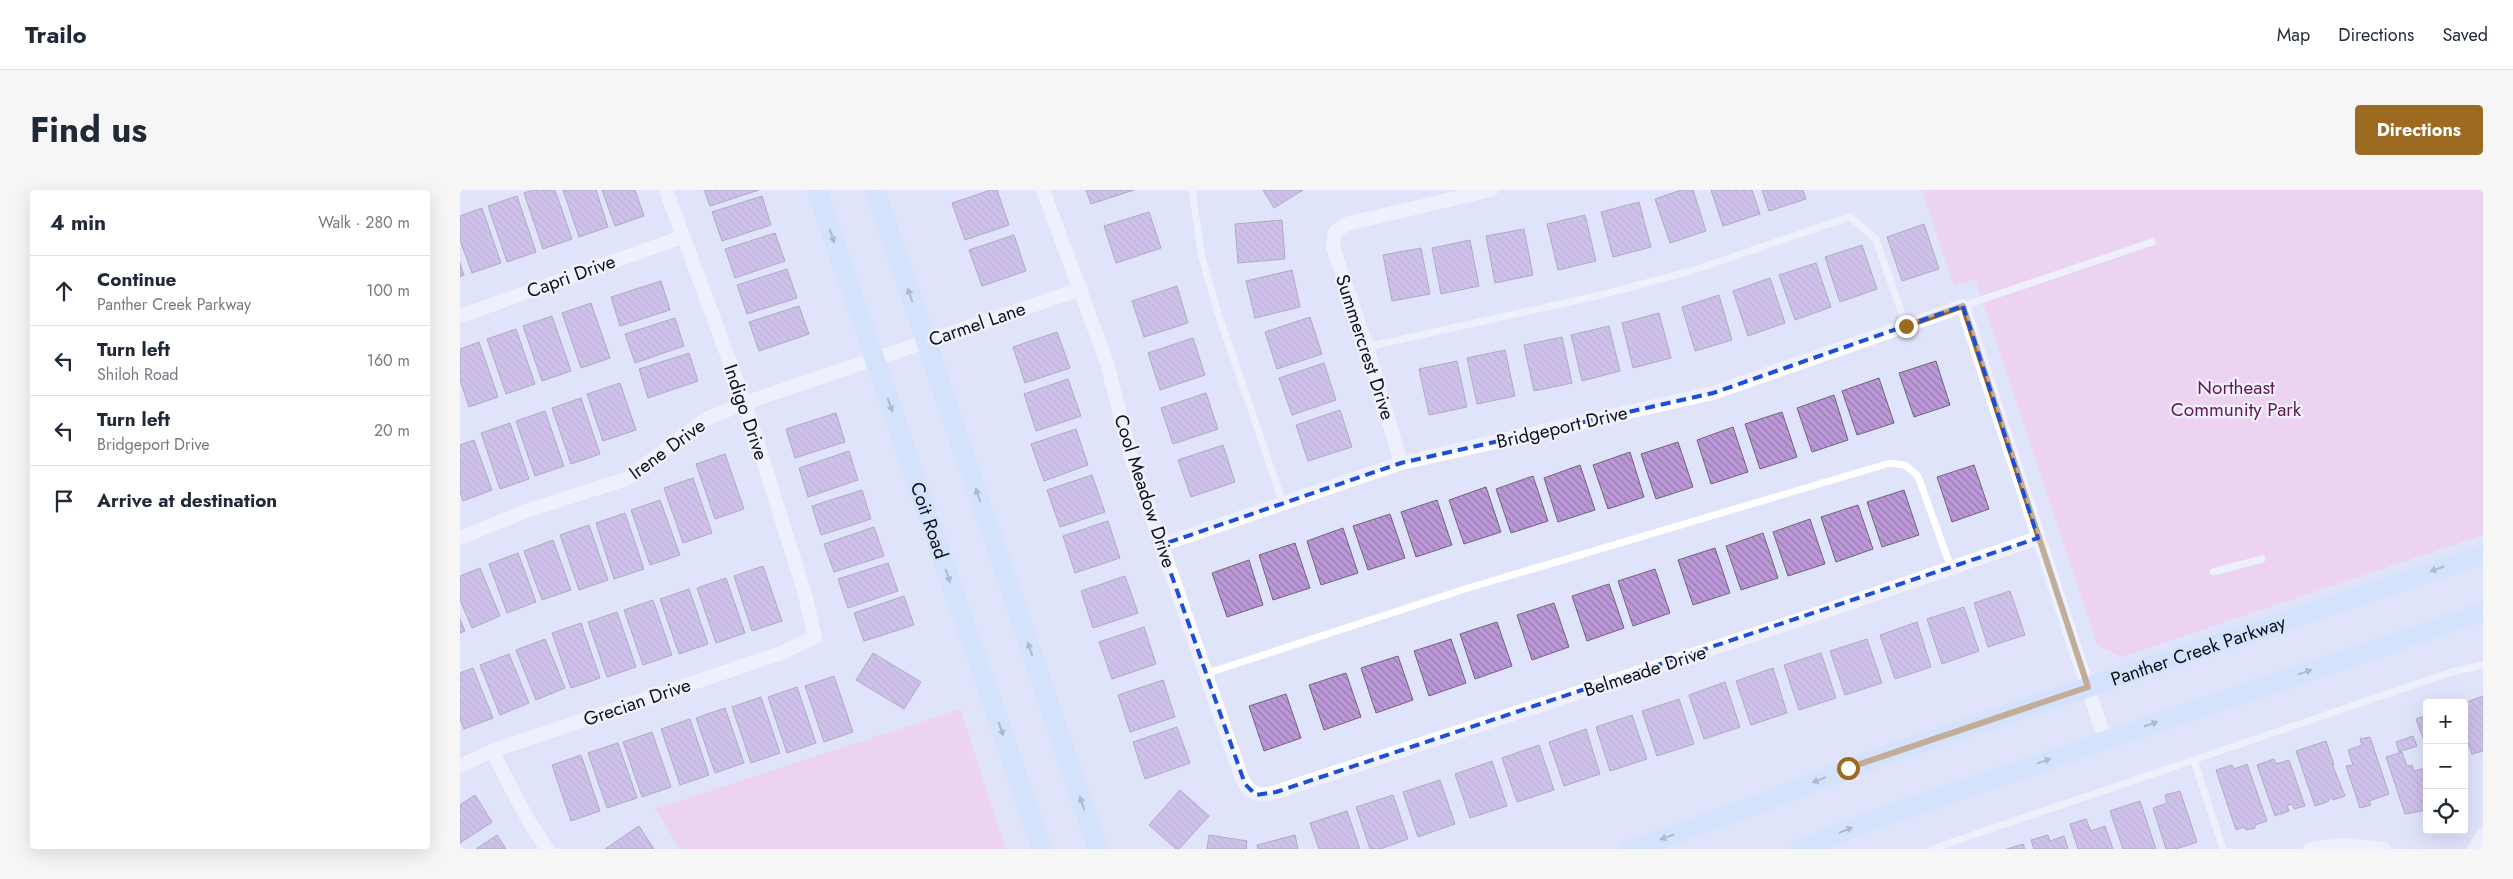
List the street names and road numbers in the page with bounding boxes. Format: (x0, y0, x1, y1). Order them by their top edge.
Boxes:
street label: Capri Drive (523, 247, 619, 304)
street label: Summercrest Drive (1329, 271, 1401, 423)
street label: Carmel Lane (925, 295, 1029, 353)
street label: Indigo Drive (717, 361, 775, 464)
street label: Bridgeport Drive (1494, 399, 1630, 455)
street label: Cool Meadow Drive (1107, 411, 1183, 571)
street label: Irene Drive (623, 412, 711, 486)
street label: Coit Road (904, 478, 955, 562)
street label: Panther Creek Parkway (2107, 608, 2290, 692)
street label: Belmeade Drive (1580, 638, 1710, 703)
street label: Grecian Drive (580, 671, 694, 733)

